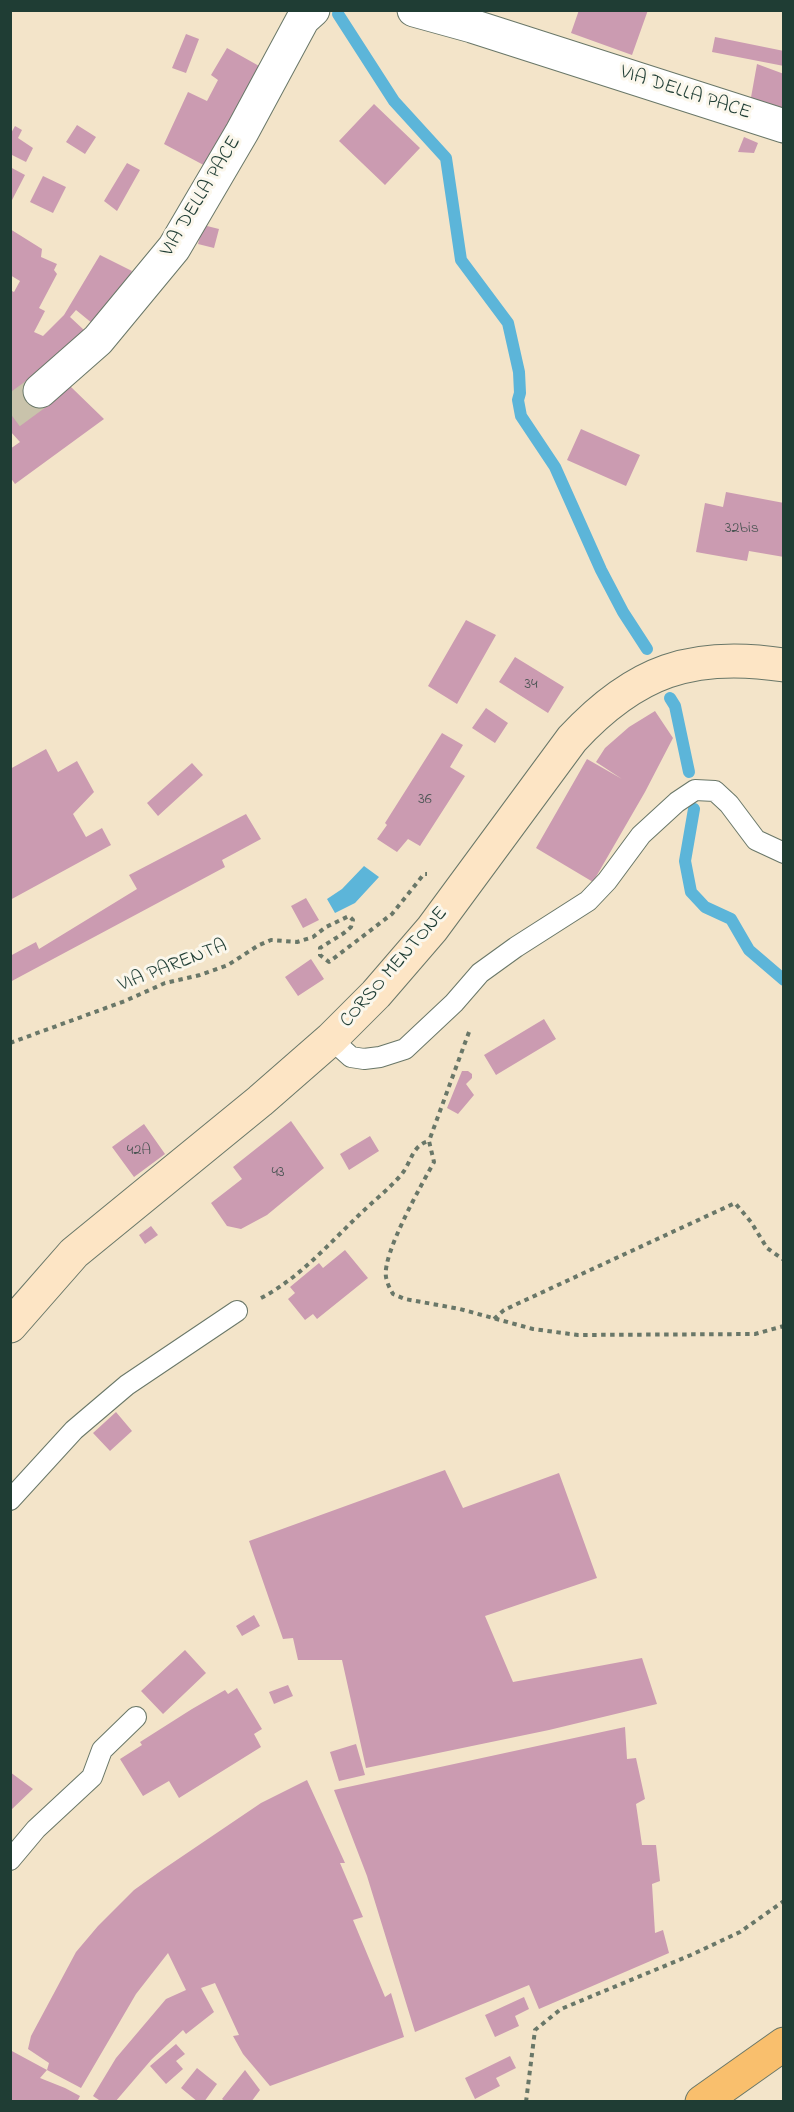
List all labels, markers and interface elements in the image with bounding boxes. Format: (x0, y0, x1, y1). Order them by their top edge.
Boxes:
street label: VIA DELLA PACE (617, 62, 753, 126)
street label: VIA DELLA PACE (157, 132, 247, 262)
house number: 32bis (725, 519, 759, 539)
house number: 34 (524, 675, 538, 695)
house number: 36 (418, 790, 432, 810)
street label: CORSO MENTONE (336, 903, 454, 1033)
street label: VIA PARENTA (115, 935, 231, 999)
house number: 42A (127, 1141, 151, 1161)
house number: 43 (271, 1163, 285, 1183)

